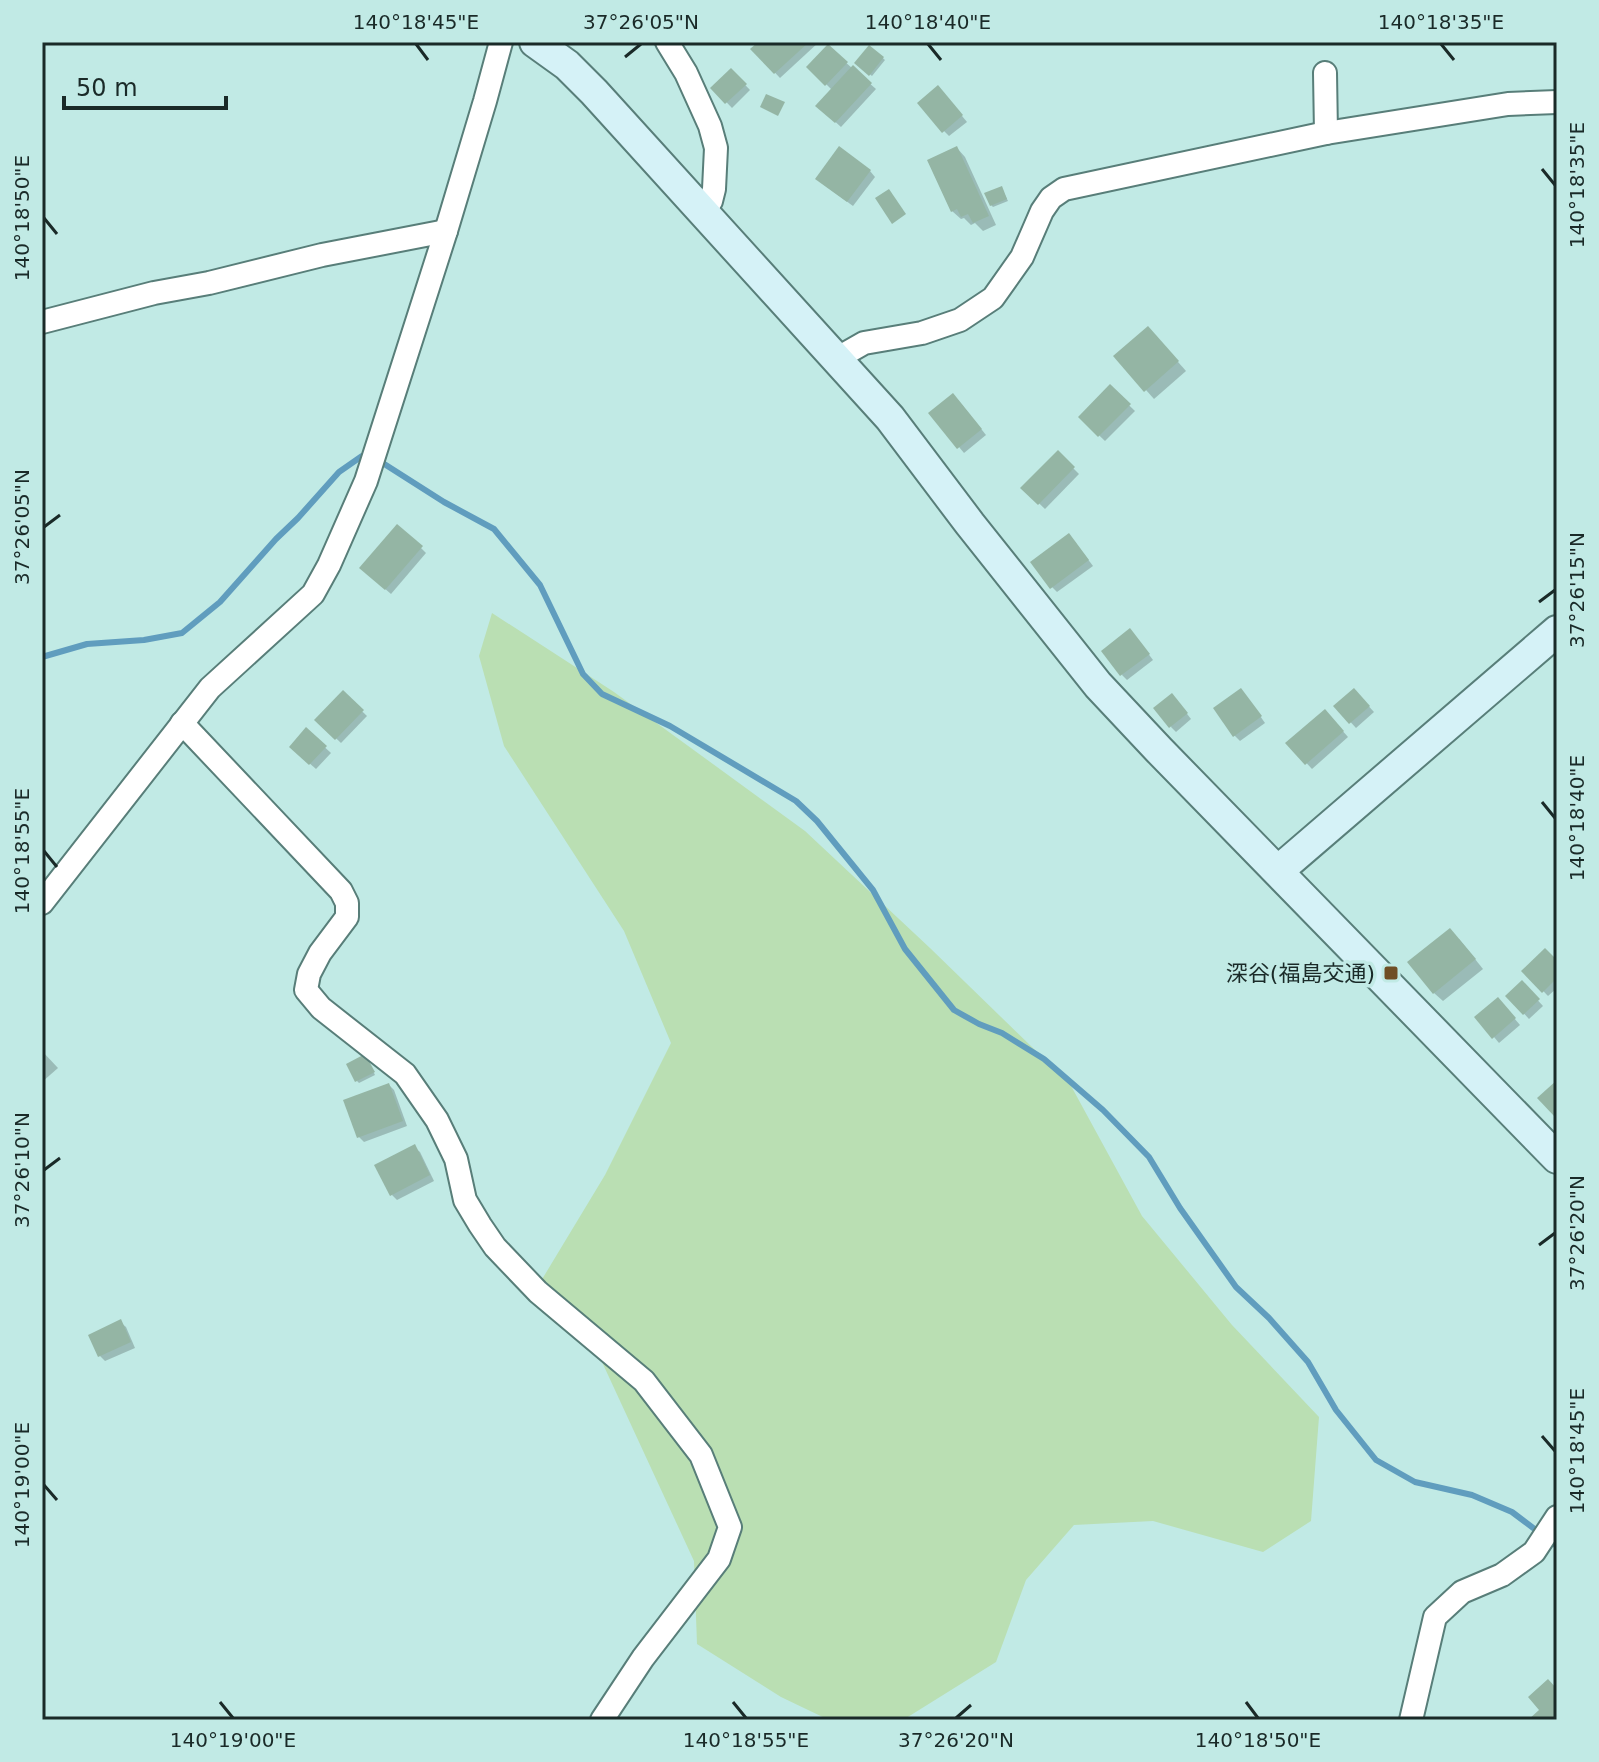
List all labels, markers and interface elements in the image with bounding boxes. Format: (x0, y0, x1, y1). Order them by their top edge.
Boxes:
text: 140°18'45"E (353, 10, 479, 34)
text: 37°26'05"N (583, 10, 699, 34)
text: 140°18'40"E (865, 10, 991, 34)
text: 140°18'35"E (1378, 10, 1504, 34)
scale bar (64, 60, 226, 110)
text: 50 m (76, 74, 138, 102)
text: 140°18'35"E (1565, 122, 1589, 248)
text: 140°18'50"E (10, 155, 34, 281)
text: 37°26'05"N (10, 469, 34, 585)
text: 37°26'15"N (1565, 532, 1589, 648)
text: 140°18'40"E (1565, 755, 1589, 881)
text: 140°18'55"E (10, 788, 34, 914)
place label: 深谷(福島交通) (1226, 961, 1375, 986)
marker: 深谷(福島交通) (1382, 964, 1400, 982)
text: 37°26'10"N (10, 1112, 34, 1228)
text: 37°26'20"N (1565, 1175, 1589, 1291)
text: 140°18'45"E (1565, 1388, 1589, 1514)
text: 140°19'00"E (10, 1422, 34, 1548)
text: 140°19'00"E (170, 1728, 296, 1752)
text: 140°18'55"E (683, 1728, 809, 1752)
text: 37°26'20"N (898, 1728, 1014, 1752)
text: 140°18'50"E (1195, 1728, 1321, 1752)

